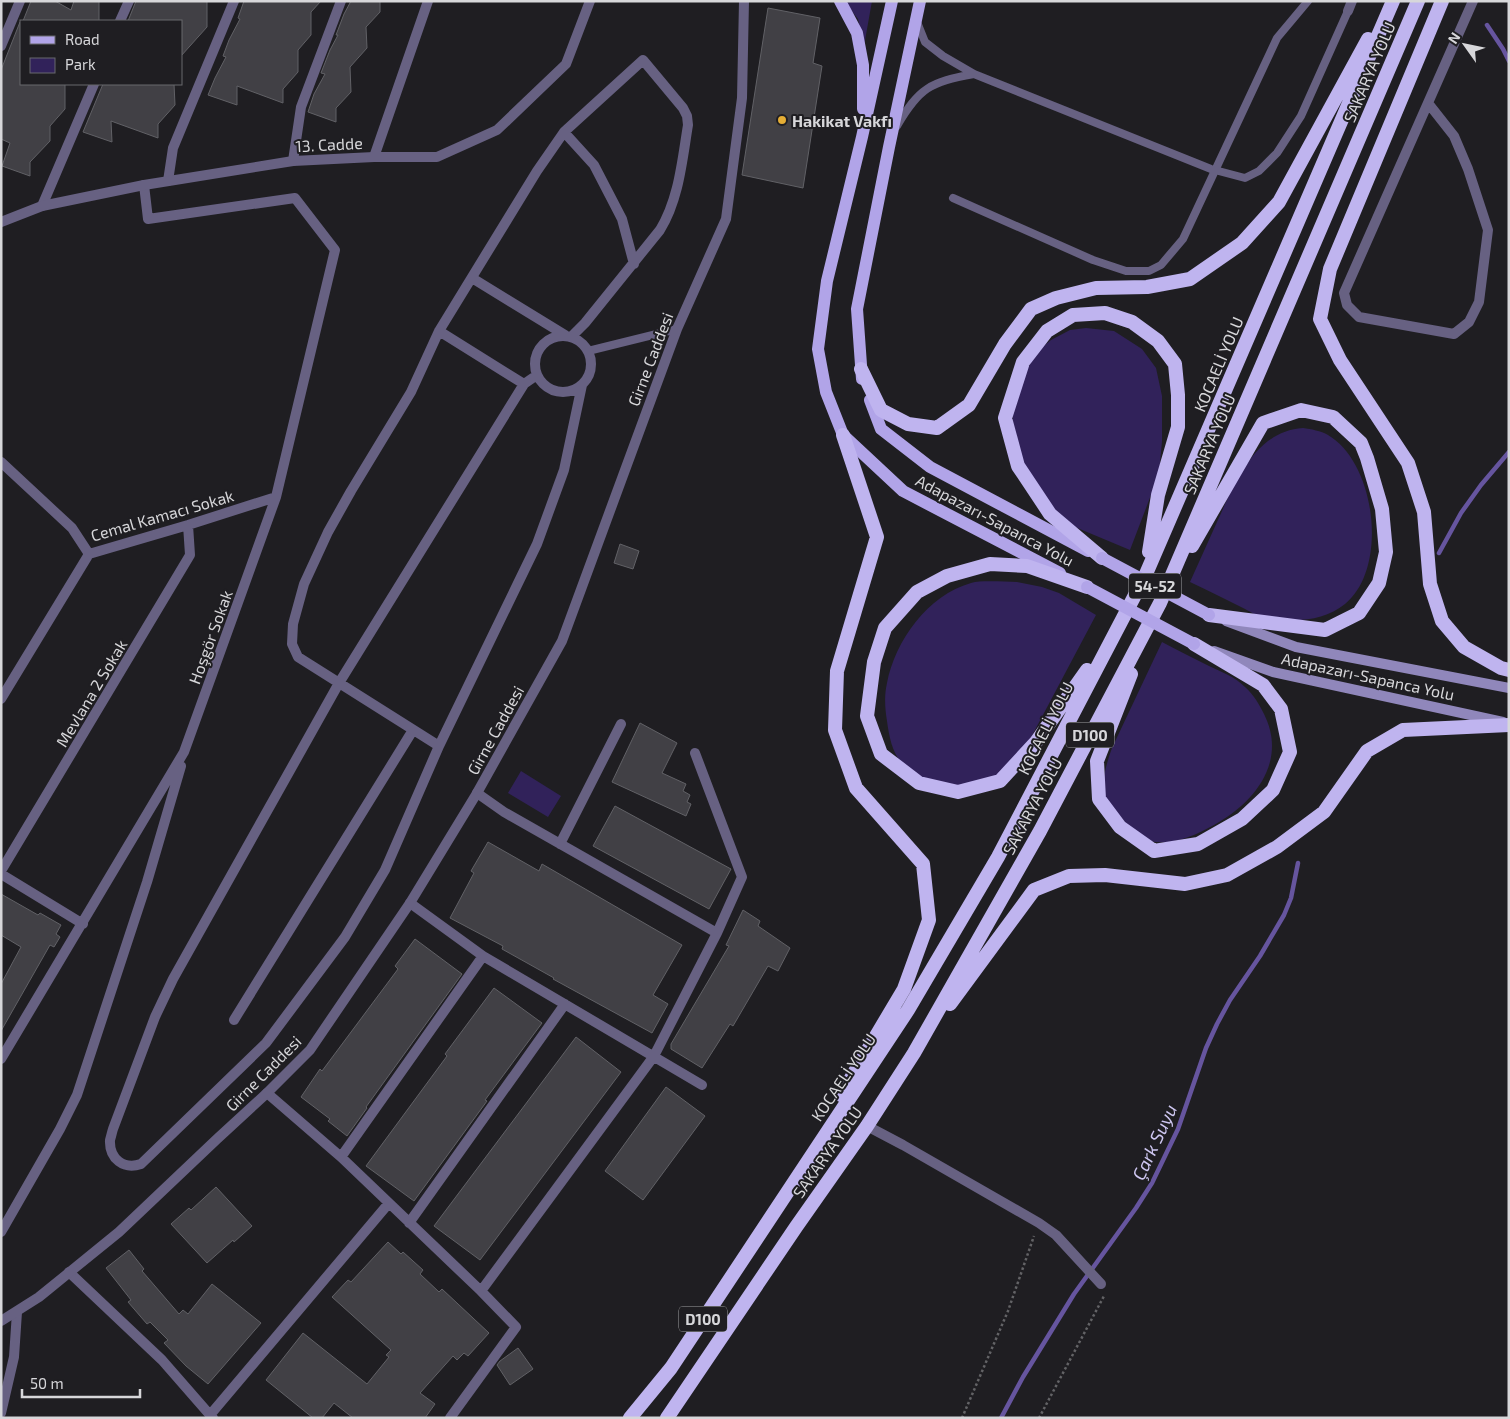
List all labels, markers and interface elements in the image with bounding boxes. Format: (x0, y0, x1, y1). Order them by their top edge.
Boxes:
street label: SAKARYA YOLU (1339, 19, 1399, 125)
legend (20, 20, 182, 85)
north arrow (1440, 20, 1490, 70)
text: N (1444, 29, 1464, 47)
text: Road (65, 30, 100, 48)
text: Park (65, 55, 96, 73)
place label: Hakikat Vakfı (792, 111, 892, 130)
marker: Hakikat Vakfı (776, 114, 788, 126)
street label: 13. Cadde (295, 133, 363, 155)
street label: Girne Caddesi (623, 309, 677, 409)
street label: KOCAELİ YOLU (1189, 314, 1247, 414)
street label: SAKARYA YOLU (1179, 391, 1239, 497)
street label: Adapazarı-Sapanca Yolu (913, 470, 1077, 570)
street label: Cemal Kamacı Sokak (88, 485, 236, 545)
road number: 54-52 (1129, 574, 1181, 598)
street label: Hoşgör Sokak (184, 587, 237, 687)
street label: Mevlana 2 Sokak (51, 636, 131, 750)
street label: Adapazarı-Sapanca Yolu (1280, 648, 1456, 704)
street label: KOCAELİ YOLU (1013, 678, 1077, 778)
street label: Girne Caddesi (463, 682, 527, 778)
road number: D100 (1066, 722, 1114, 748)
street label: SAKARYA YOLU (998, 754, 1066, 858)
street label: KOCAELİ YOLU (807, 1030, 879, 1124)
street label: Girne Caddesi (221, 1031, 305, 1115)
water label: Çark Suyu (1127, 1101, 1182, 1184)
street label: SAKARYA YOLU (788, 1103, 866, 1201)
road number: D100 (679, 1306, 727, 1332)
scale bar (22, 1366, 140, 1398)
text: 50 m (30, 1374, 64, 1392)

